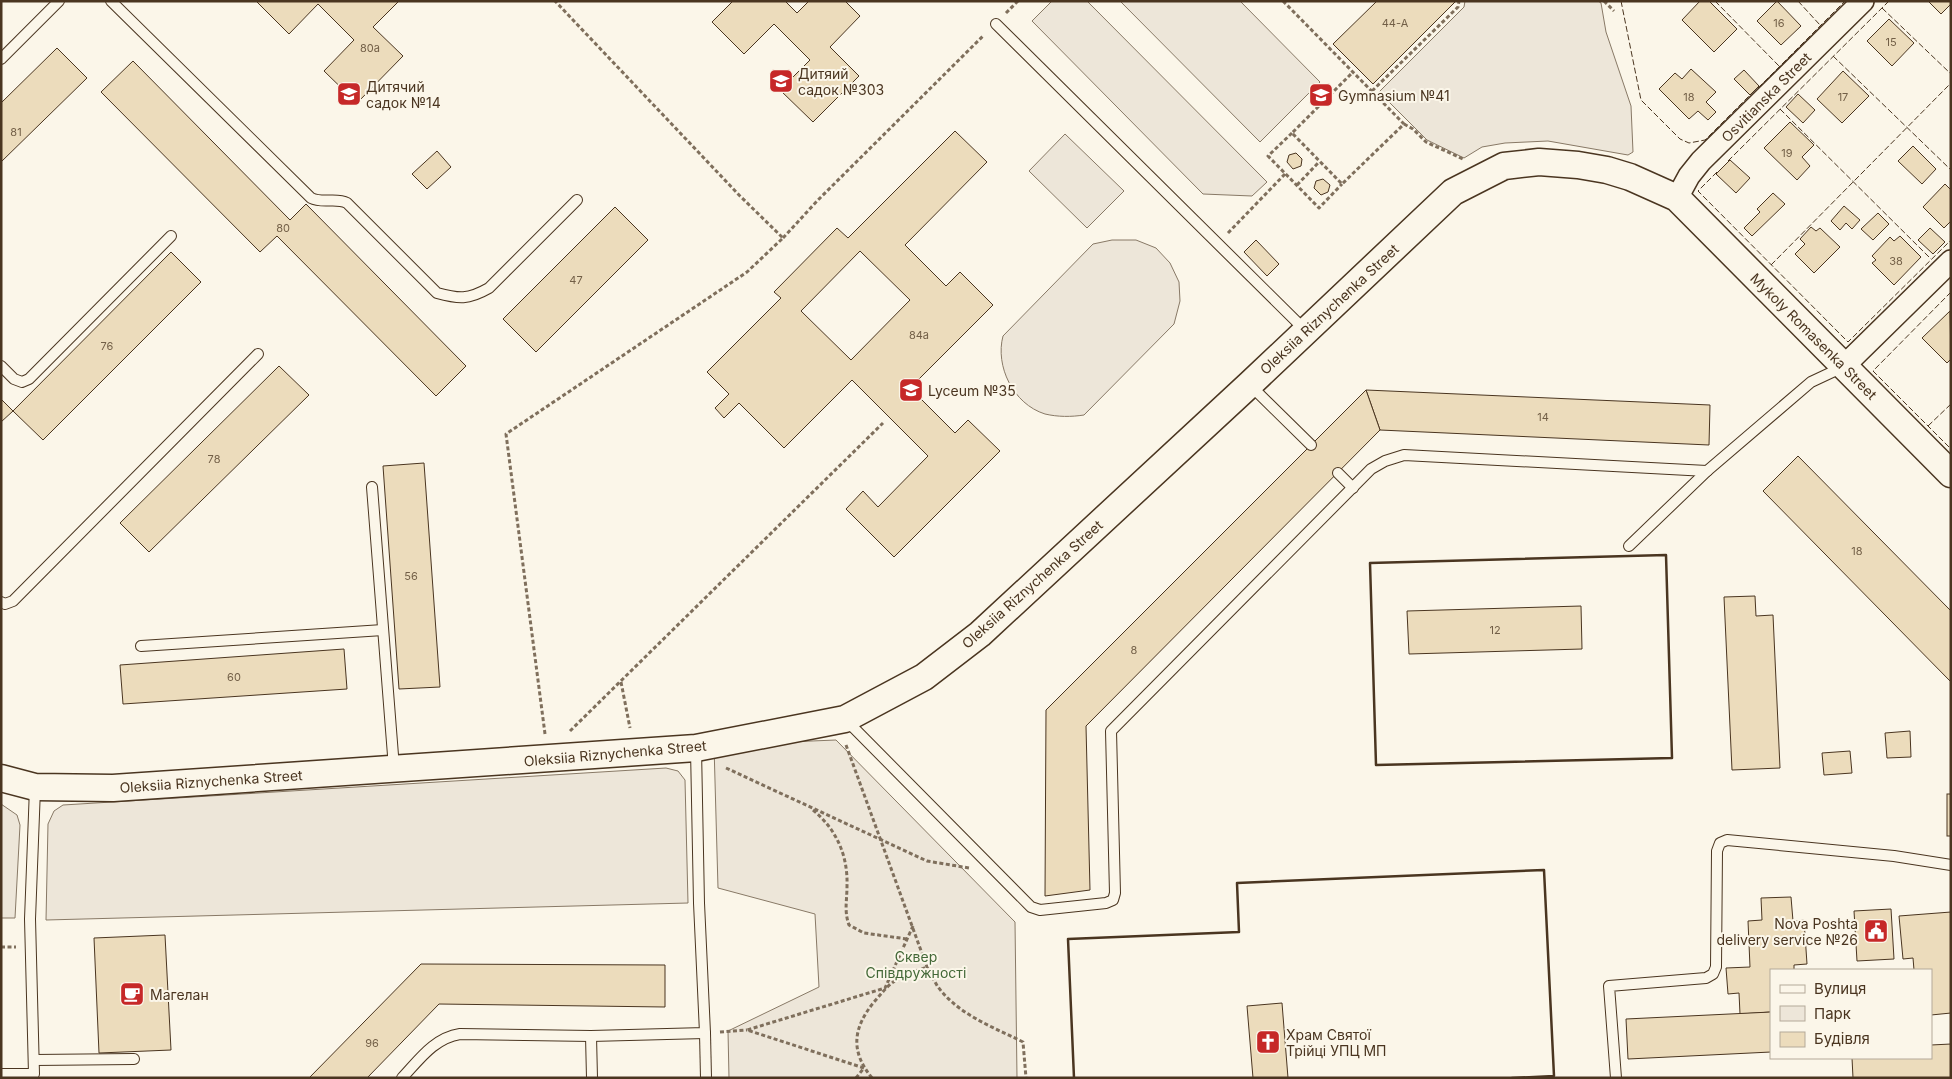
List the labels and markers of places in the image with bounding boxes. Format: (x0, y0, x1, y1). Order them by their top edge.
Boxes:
place label: Дитяий садок №303 (798, 65, 884, 98)
school or university icon: Дитяий садок №303 (768, 68, 794, 94)
place label: Дитячий садок №14 (366, 78, 441, 111)
school or university icon: Дитячий садок №14 (336, 81, 362, 107)
school or university icon: Gymnasium №41 (1308, 82, 1334, 108)
place label: Gymnasium №41 (1338, 87, 1450, 104)
school or university icon: Lyceum №35 (898, 377, 924, 403)
place label: Lyceum №35 (928, 382, 1016, 399)
place label: Nova Poshta delivery service №26 (1717, 915, 1858, 948)
public building icon: Nova Poshta delivery service №26 (1863, 918, 1889, 944)
cafe icon: Магелан (119, 981, 145, 1007)
place label: Магелан (150, 986, 209, 1003)
place label: Храм Святої Трійці УПЦ МП (1286, 1026, 1386, 1059)
church icon: Храм Святої Трійці УПЦ МП (1255, 1029, 1281, 1055)

